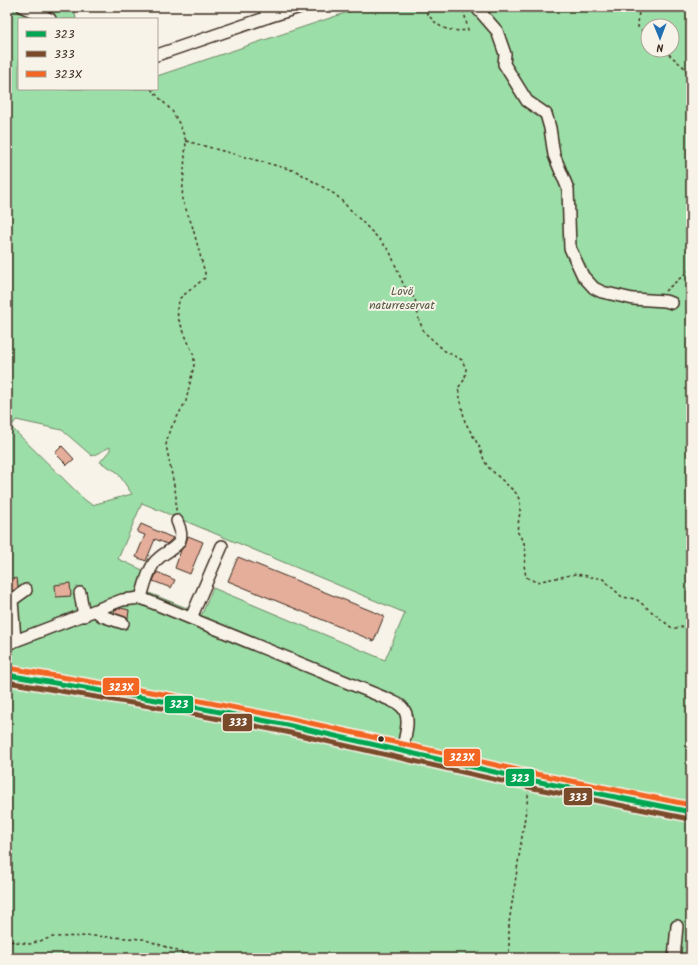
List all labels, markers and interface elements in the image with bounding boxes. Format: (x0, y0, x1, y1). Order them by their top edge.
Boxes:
legend (18, 18, 158, 90)
north arrow (640, 18, 680, 58)
text: 323 (54, 25, 75, 44)
text: N (656, 38, 664, 56)
text: 333 (54, 45, 75, 64)
text: 323X (54, 65, 83, 84)
park label: Lovö naturreservat (369, 282, 435, 315)
line badge: 323X (102, 677, 140, 696)
text: 323X (108, 679, 134, 697)
line badge: 323 (164, 695, 194, 714)
text: 323 (169, 696, 188, 714)
line badge: 333 (222, 713, 253, 732)
text: 333 (228, 714, 247, 732)
unlabelled marker (376, 734, 386, 744)
line badge: 323X (443, 748, 481, 767)
text: 323X (449, 749, 475, 767)
line badge: 323 (505, 768, 535, 787)
text: 323 (510, 770, 529, 788)
line badge: 333 (563, 787, 593, 806)
text: 333 (568, 789, 587, 807)

